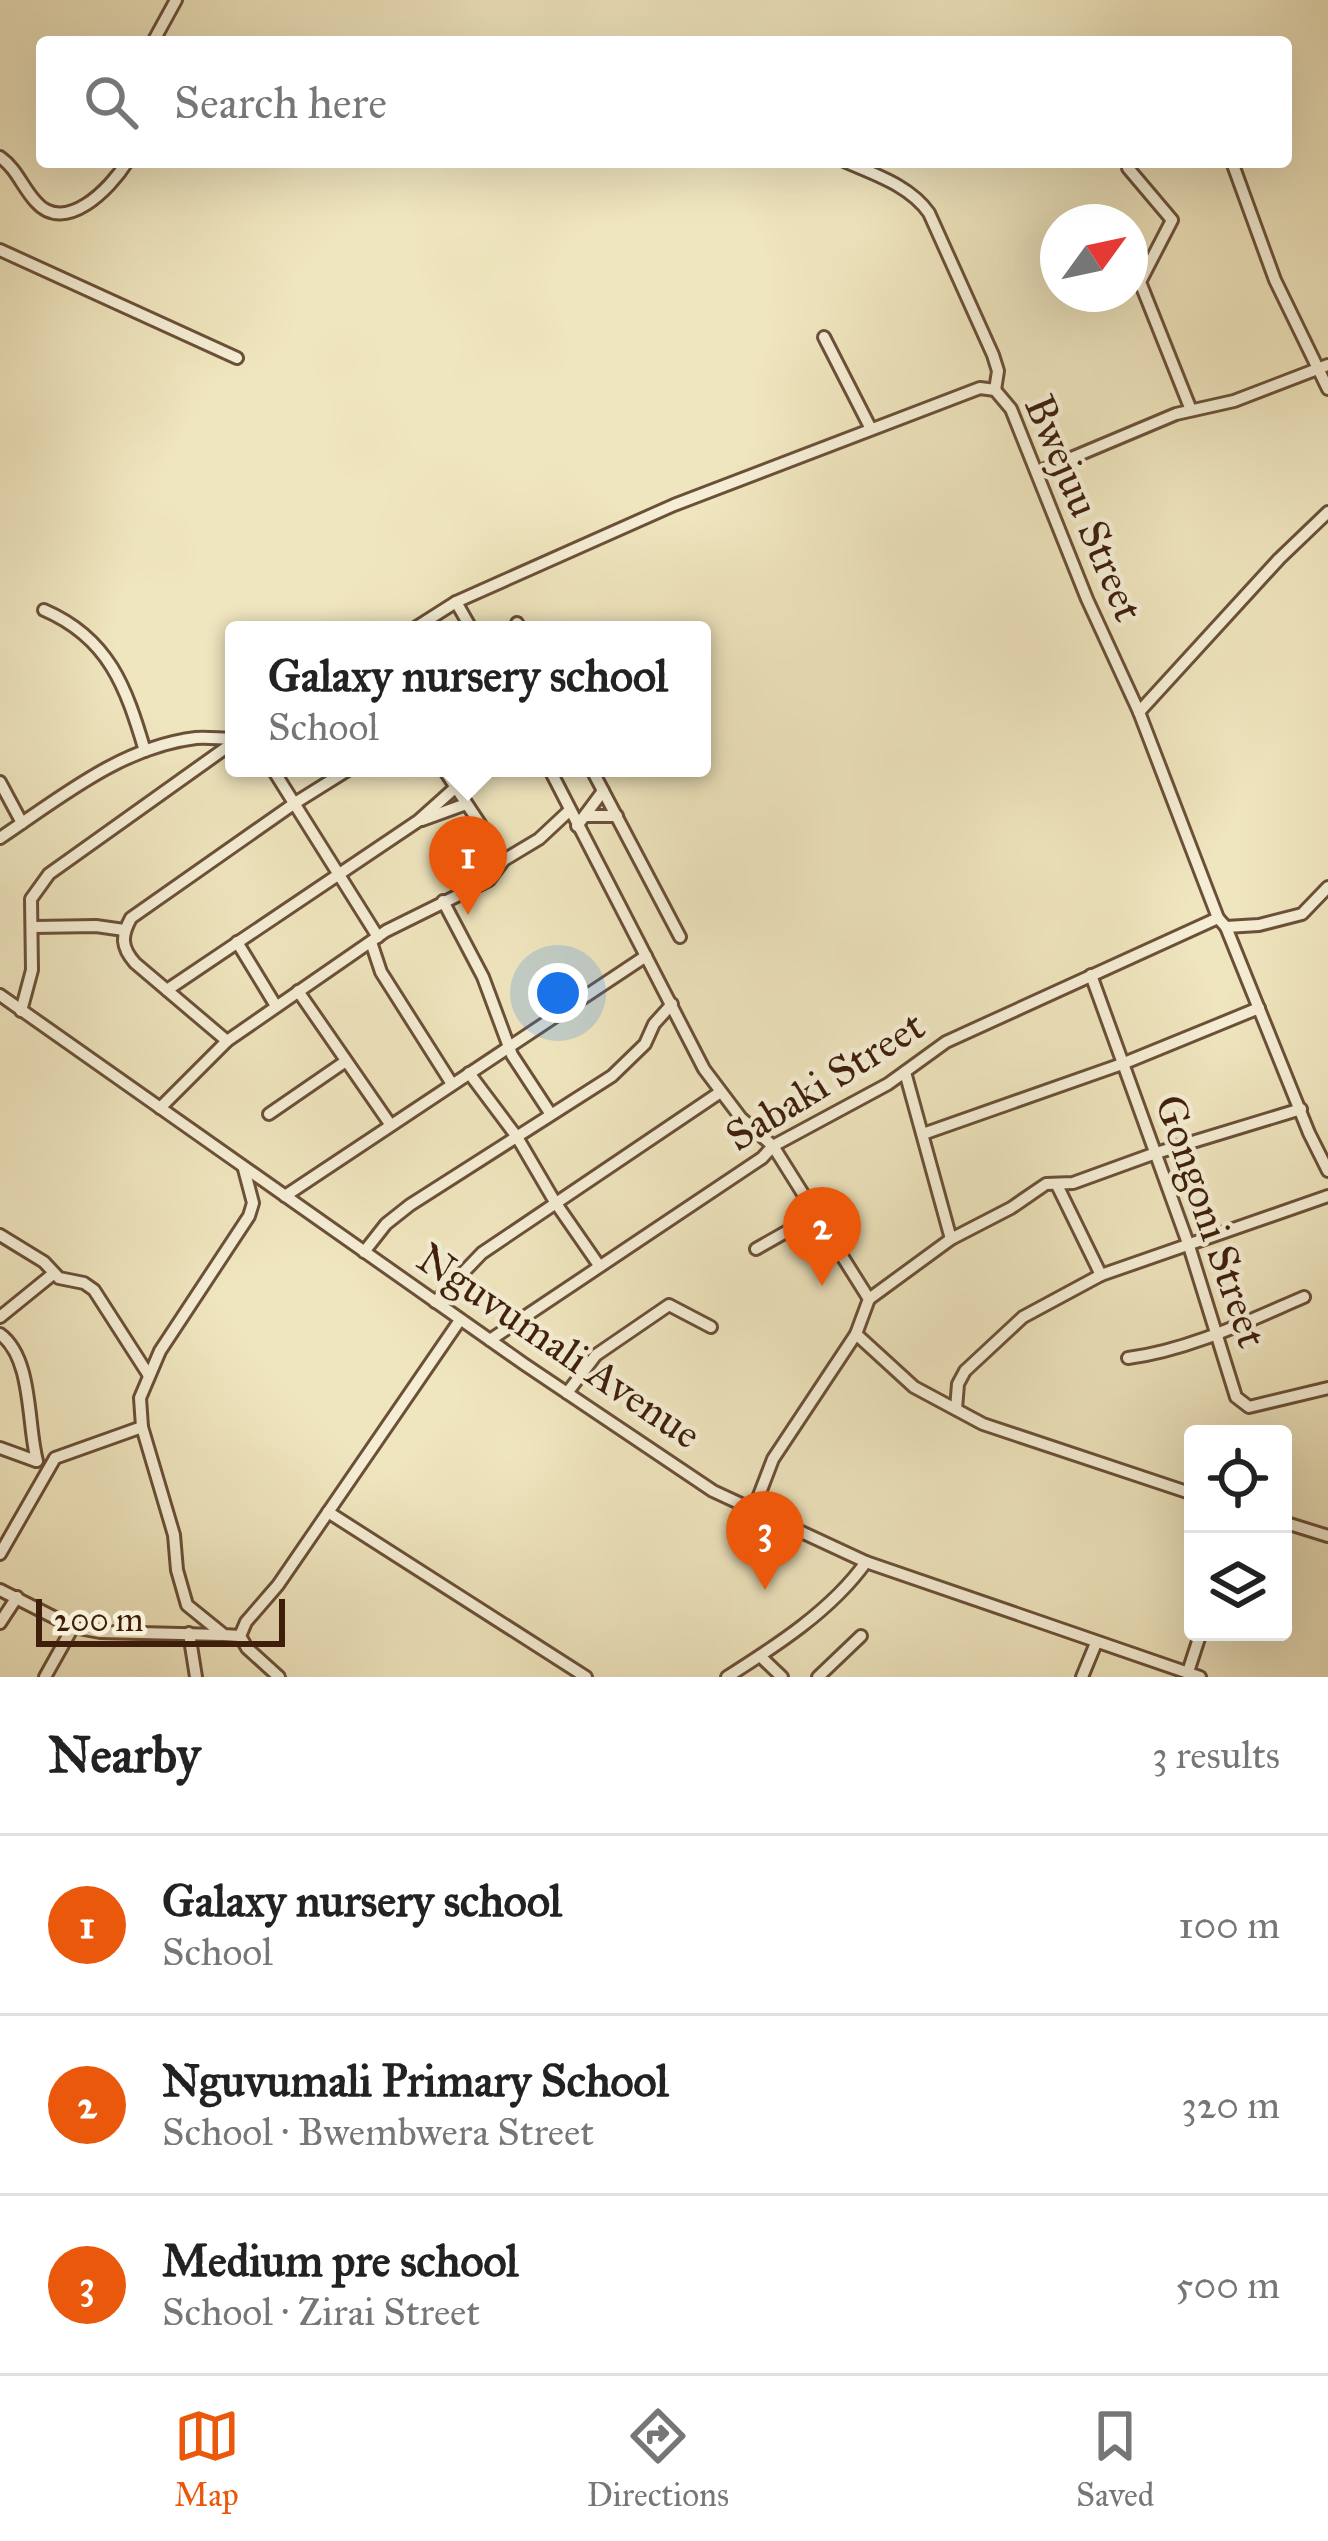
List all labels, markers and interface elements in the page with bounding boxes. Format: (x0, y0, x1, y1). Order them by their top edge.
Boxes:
search box (36, 36, 1292, 168)
icon: search (78, 69, 144, 135)
text: Search here (174, 75, 387, 130)
north arrow (1040, 204, 1148, 312)
street label: Bwejuu Street (1013, 387, 1155, 629)
popup (225, 621, 711, 777)
text: Galaxy nursery school (268, 648, 668, 703)
text: School (268, 703, 379, 751)
pin: 1 (429, 816, 507, 915)
your location (528, 963, 588, 1023)
street label: Sabaki Street (716, 999, 934, 1163)
street label: Gongoni Street (1143, 1088, 1279, 1354)
pin: 2 (783, 1187, 861, 1286)
street label: Nguvumali Avenue (407, 1232, 711, 1460)
map controls (1184, 1425, 1292, 1641)
button: locate (1184, 1425, 1292, 1533)
pin: 3 (726, 1491, 804, 1590)
button: layers (1184, 1533, 1292, 1641)
scale bar (36, 1593, 285, 1646)
text: 200 m (54, 1600, 144, 1640)
text: Nearby (48, 1724, 200, 1786)
text: 3 results (1152, 1731, 1280, 1779)
text: Galaxy nursery school (162, 1873, 562, 1928)
text: 1 (79, 1901, 95, 1949)
text: 100 m (1178, 1901, 1280, 1949)
text: School (162, 1928, 273, 1976)
text: Nguvumali Primary School (162, 2053, 669, 2108)
text: 2 (77, 2081, 97, 2129)
text: 320 m (1181, 2081, 1280, 2129)
text: School · Bwembwera Street (162, 2108, 594, 2156)
text: Medium pre school (162, 2233, 518, 2288)
text: 3 (79, 2261, 95, 2309)
text: 500 m (1175, 2261, 1280, 2309)
text: School · Zirai Street (162, 2288, 480, 2336)
tab: Map (174, 2403, 240, 2515)
tab: Directions (587, 2403, 729, 2515)
tab: Saved (1076, 2403, 1154, 2515)

